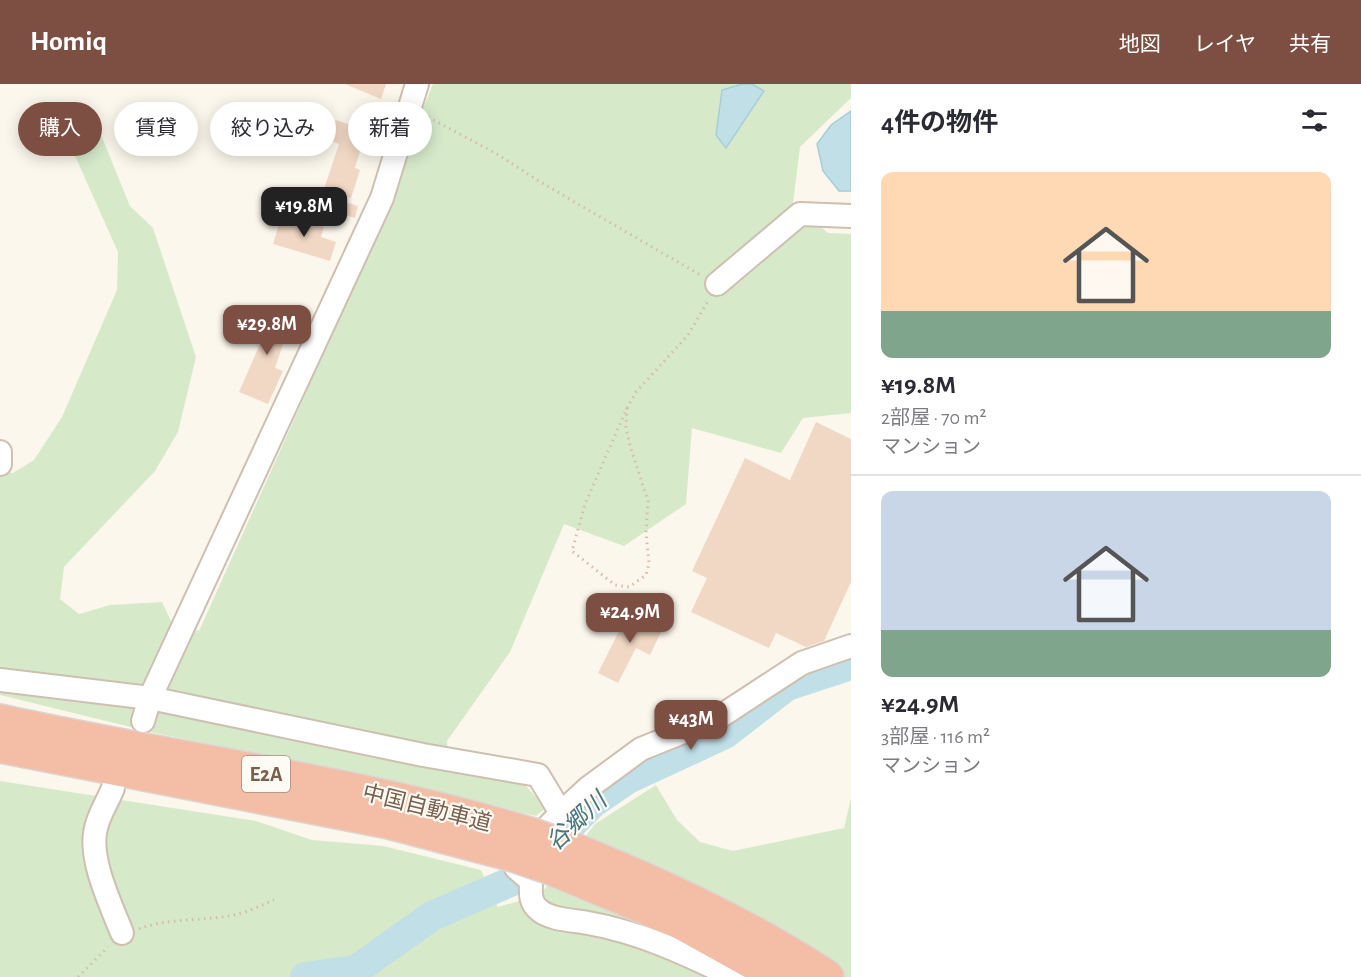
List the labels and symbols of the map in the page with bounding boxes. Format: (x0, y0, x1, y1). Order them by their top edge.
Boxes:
pin: ¥19.8M (255, 187, 353, 238)
pin: ¥29.8M (218, 305, 316, 356)
pin: ¥24.9M (581, 593, 679, 644)
pin: ¥43M (655, 700, 727, 751)
road number: E2A (242, 756, 290, 792)
street label: 中国自動車道 (360, 780, 494, 835)
water label: 谷郷川 (541, 785, 614, 855)

